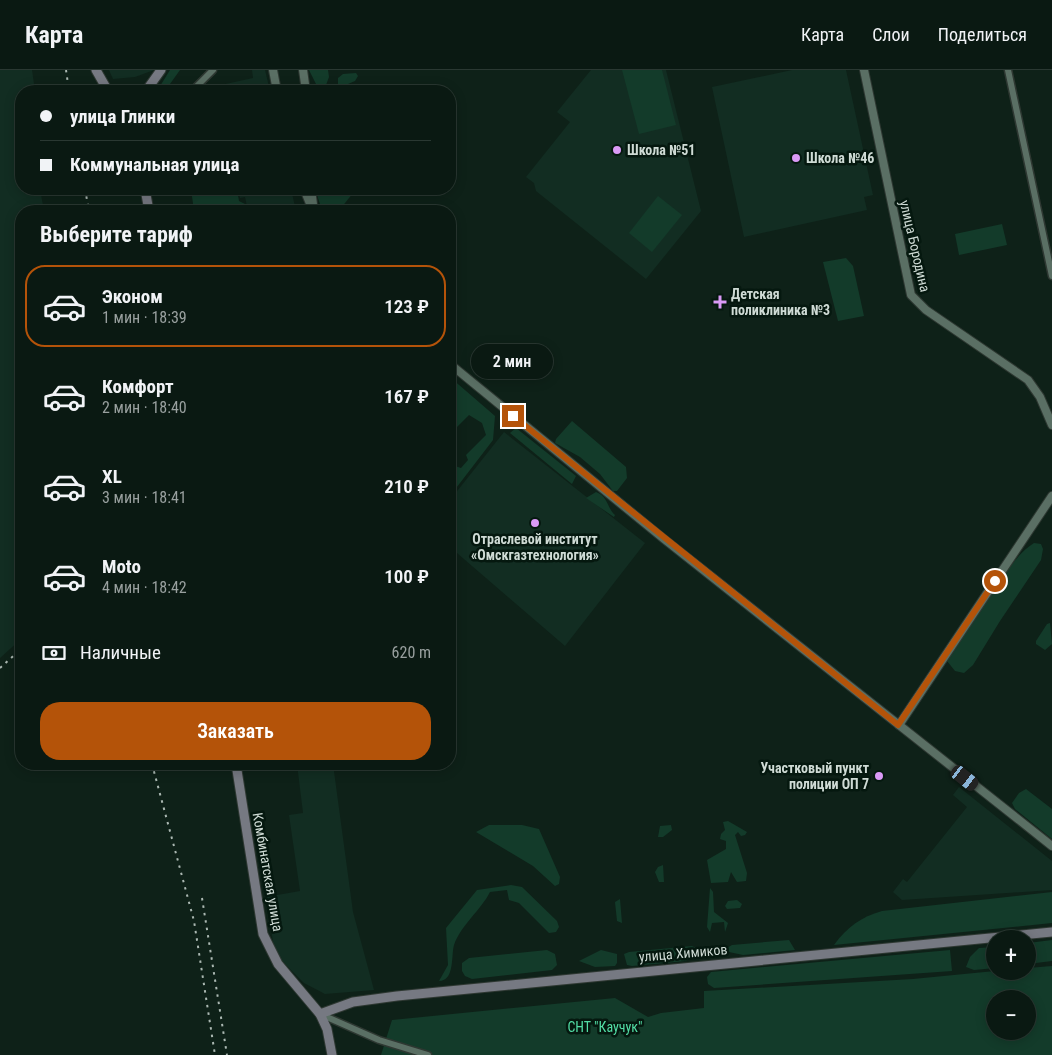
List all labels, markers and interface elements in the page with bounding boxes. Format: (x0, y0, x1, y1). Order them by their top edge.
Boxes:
text: Карта (25, 21, 83, 49)
text: Карта (801, 24, 844, 45)
text: Слои (872, 24, 910, 45)
text: Поделиться (938, 24, 1027, 45)
text: улица Глинки (70, 105, 175, 128)
place label: Школа №51 (627, 142, 695, 158)
marker: Школа №51 (611, 144, 623, 156)
place label: Школа №46 (806, 150, 874, 166)
marker: Школа №46 (790, 152, 802, 164)
text: Коммунальная улица (70, 153, 239, 176)
street label: улица Бородина (897, 199, 933, 293)
text: Выберите тариф (40, 222, 193, 247)
icon: car (42, 284, 87, 329)
text: Эконом (102, 285, 163, 308)
place label: Детская поликлиника №3 (731, 286, 830, 318)
text: 123 ₽ (384, 295, 429, 318)
marker: Детская поликлиника №3 (713, 295, 727, 309)
text: 1 мин · 18:39 (102, 308, 187, 327)
callout: 2 мин (472, 344, 554, 378)
text: 2 мин (493, 352, 531, 371)
icon: car (42, 374, 87, 419)
text: Комфорт (102, 375, 174, 398)
text: 167 ₽ (384, 385, 429, 408)
text: 2 мин · 18:40 (102, 398, 187, 417)
route end (502, 405, 524, 427)
icon: car (42, 464, 87, 509)
text: XL (102, 465, 122, 488)
text: 210 ₽ (384, 475, 429, 498)
text: 3 мин · 18:41 (102, 488, 187, 507)
marker: Отраслевой институт «Омскгазтехнология» (529, 517, 541, 529)
place label: Отраслевой институт «Омскгазтехнология» (471, 531, 599, 563)
icon: car (42, 554, 87, 599)
text: Moto (102, 555, 141, 578)
text: 100 ₽ (384, 565, 429, 588)
route start (984, 570, 1006, 592)
text: 4 мин · 18:42 (102, 578, 187, 597)
icon: cash (40, 639, 68, 667)
text: Наличные (80, 641, 161, 664)
text: 620 m (392, 643, 431, 662)
button: Заказать (40, 702, 431, 760)
place label: Участковый пункт полиции ОП 7 (761, 760, 870, 792)
car (948, 763, 981, 793)
marker: Участковый пункт полиции ОП 7 (873, 770, 885, 782)
street label: Комбинатская улица (250, 811, 286, 933)
map controls (986, 930, 1036, 1040)
button: + (986, 930, 1036, 980)
street label: улица Химиков (638, 941, 728, 965)
button: − (986, 990, 1036, 1040)
park label: СНТ "Каучук" (567, 1019, 643, 1035)

